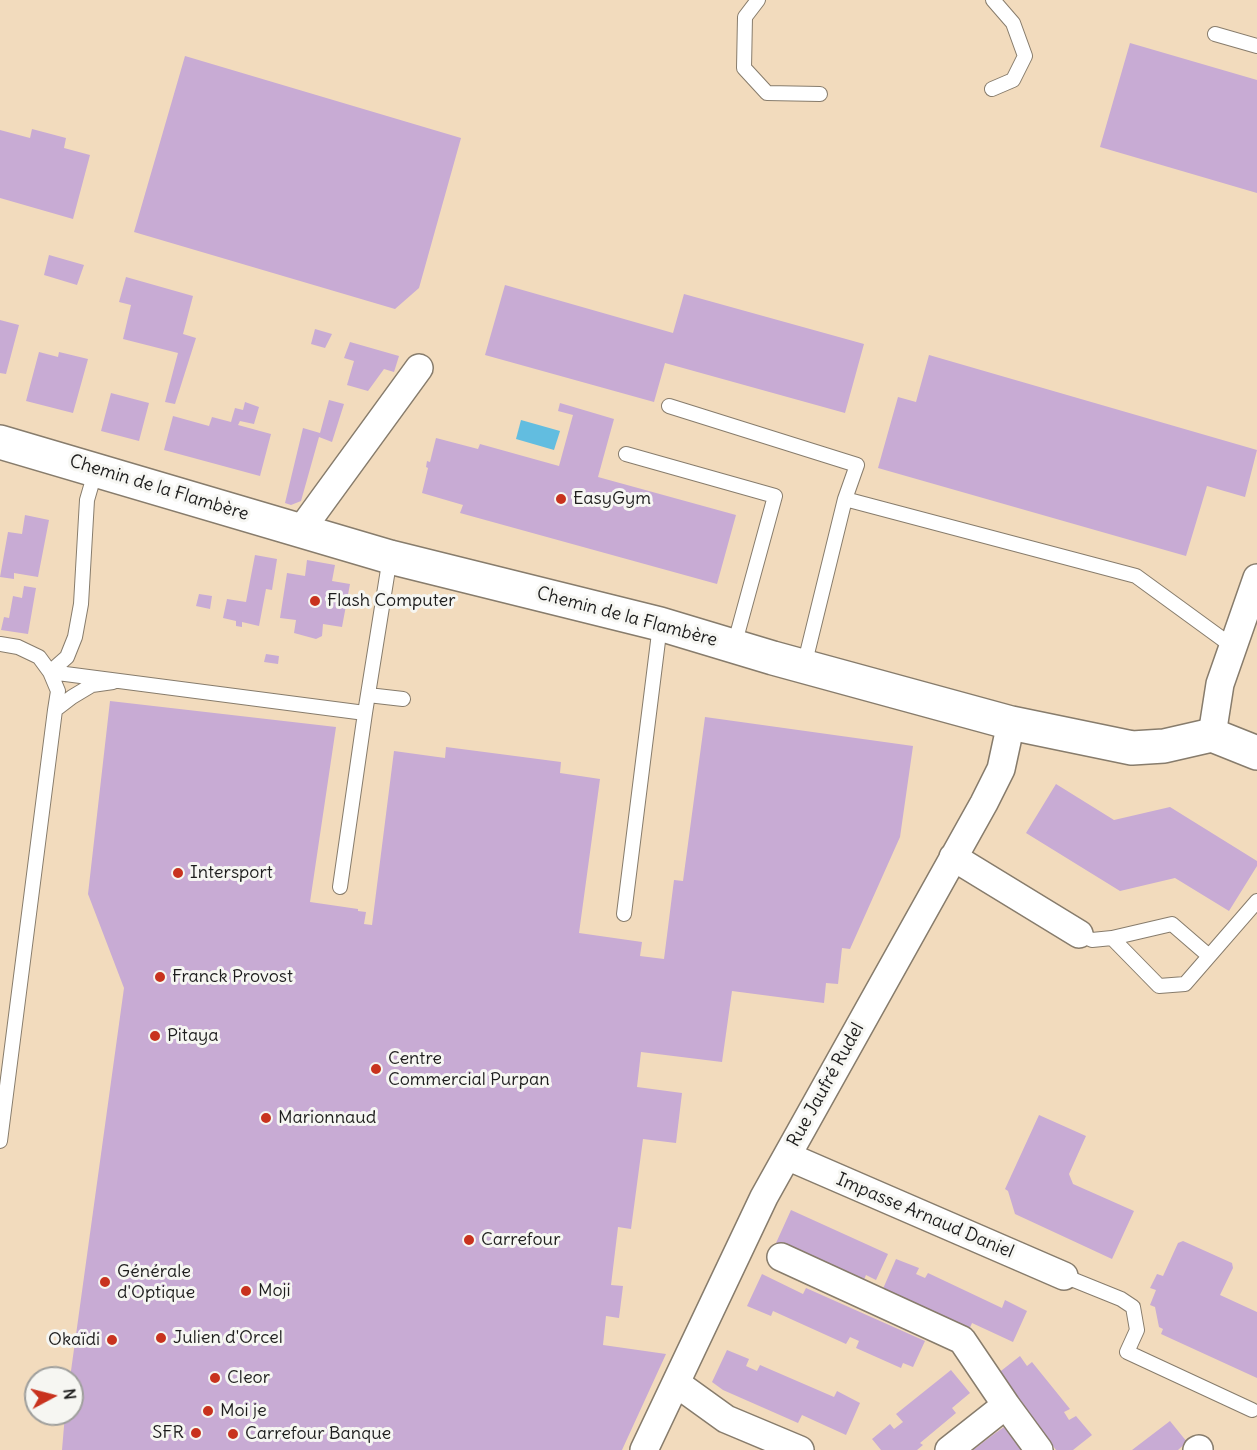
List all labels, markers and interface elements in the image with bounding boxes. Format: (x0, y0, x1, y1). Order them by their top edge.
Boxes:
street label: Chemin de la Flambère (67, 450, 251, 526)
place label: EasyGym (573, 488, 651, 510)
marker: EasyGym (554, 492, 568, 506)
street label: Chemin de la Flambère (534, 583, 720, 651)
place label: Flash Computer (327, 590, 456, 612)
marker: Flash Computer (308, 594, 322, 608)
place label: Intersport (190, 862, 273, 884)
marker: Intersport (171, 866, 185, 880)
place label: Franck Provost (172, 966, 293, 988)
marker: Franck Provost (153, 970, 167, 984)
street label: Rue Jaufré Rudel (783, 1019, 869, 1151)
place label: Pitaya (167, 1025, 219, 1047)
marker: Pitaya (148, 1029, 162, 1043)
place label: Centre Commercial Purpan (388, 1048, 550, 1090)
marker: Centre Commercial Purpan (369, 1062, 383, 1076)
place label: Marionnaud (278, 1107, 376, 1129)
marker: Marionnaud (259, 1111, 273, 1125)
street label: Impasse Arnaud Daniel (833, 1169, 1017, 1263)
place label: Carrefour (481, 1229, 560, 1251)
marker: Carrefour (462, 1233, 476, 1247)
place label: Générale d'Optique (117, 1261, 195, 1304)
marker: Générale d'Optique (98, 1275, 112, 1289)
place label: Moji (258, 1280, 291, 1302)
marker: Moji (239, 1284, 253, 1298)
place label: Julien d'Orcel (173, 1327, 283, 1349)
place label: Okaïdi (48, 1329, 100, 1351)
marker: Julien d'Orcel (154, 1331, 168, 1345)
marker: Okaïdi (105, 1333, 119, 1347)
north arrow (24, 1366, 84, 1426)
place label: Cleor (227, 1367, 270, 1389)
marker: Cleor (208, 1371, 222, 1385)
text: N (59, 1387, 80, 1401)
place label: Moi je (220, 1400, 267, 1422)
marker: Moi je (201, 1404, 215, 1418)
place label: SFR (152, 1422, 184, 1444)
place label: Carrefour Banque (245, 1423, 391, 1445)
marker: SFR (189, 1426, 203, 1440)
marker: Carrefour Banque (226, 1427, 240, 1441)

